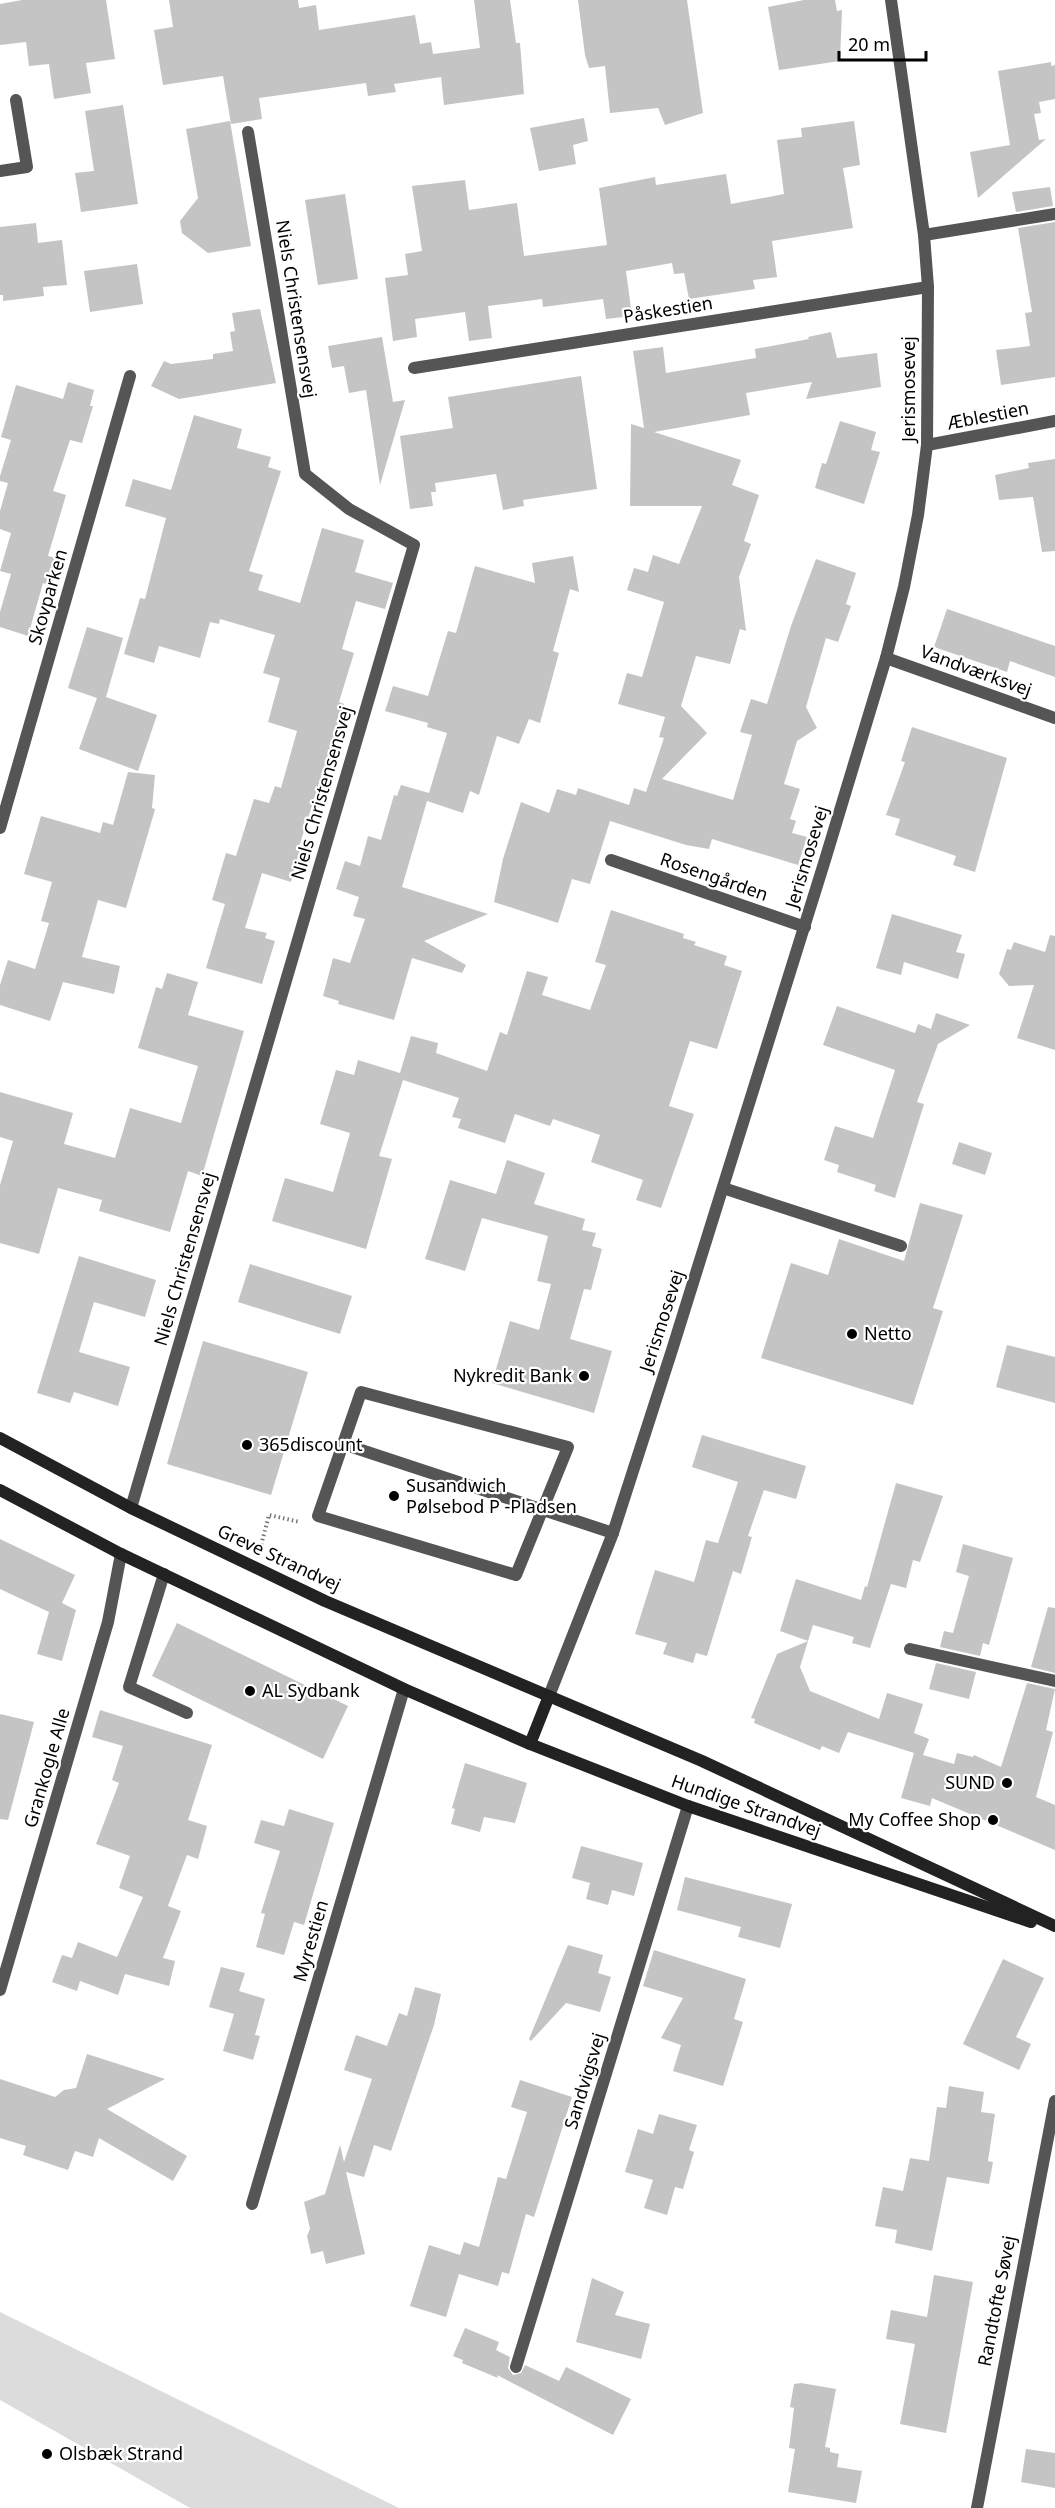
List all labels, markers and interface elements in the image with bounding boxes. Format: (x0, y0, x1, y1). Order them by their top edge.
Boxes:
scale bar (839, 24, 926, 62)
text: 20 m (848, 32, 890, 56)
street label: Niels Christensensvej (271, 218, 323, 400)
street label: Påskestien (621, 290, 714, 328)
street label: Jerismosevej (896, 336, 920, 444)
street label: Æblestien (944, 395, 1031, 435)
street label: Skovparken (22, 546, 72, 647)
street label: Vandværksvej (917, 639, 1035, 701)
street label: Niels Christensensvej (285, 703, 357, 882)
street label: Jerismosevej (779, 803, 833, 913)
street label: Rosengården (657, 846, 771, 906)
street label: Niels Christensensvej (148, 1169, 220, 1348)
street label: Jerismosevej (633, 1267, 689, 1377)
place label: Netto (864, 1321, 912, 1345)
marker: Netto (845, 1327, 859, 1341)
place label: Nykredit Bank (453, 1363, 572, 1387)
marker: Nykredit Bank (577, 1369, 591, 1383)
place label: 365discount (259, 1432, 363, 1456)
marker: 365discount (240, 1438, 254, 1452)
place label: Susandwich Pølsebod P -Pladsen (406, 1473, 577, 1518)
marker: Susandwich Pølsebod P -Pladsen (387, 1489, 401, 1503)
street label: Greve Strandvej (214, 1518, 345, 1596)
place label: AL Sydbank (262, 1678, 360, 1702)
marker: AL Sydbank (243, 1684, 257, 1698)
street label: Grankogle Alle (17, 1705, 75, 1830)
street label: Hundige Strandvej (668, 1768, 824, 1842)
place label: SUND (945, 1770, 995, 1794)
marker: SUND (1000, 1776, 1014, 1790)
place label: My Coffee Shop (848, 1807, 981, 1831)
marker: My Coffee Shop (986, 1813, 1000, 1827)
street label: Myrestien (287, 1897, 333, 1984)
street label: Sandvigsvej (558, 2030, 610, 2132)
street label: Randtofte Søvej (972, 2233, 1020, 2368)
place label: Olsbæk Strand (59, 2441, 183, 2465)
marker: Olsbæk Strand (40, 2447, 54, 2461)

